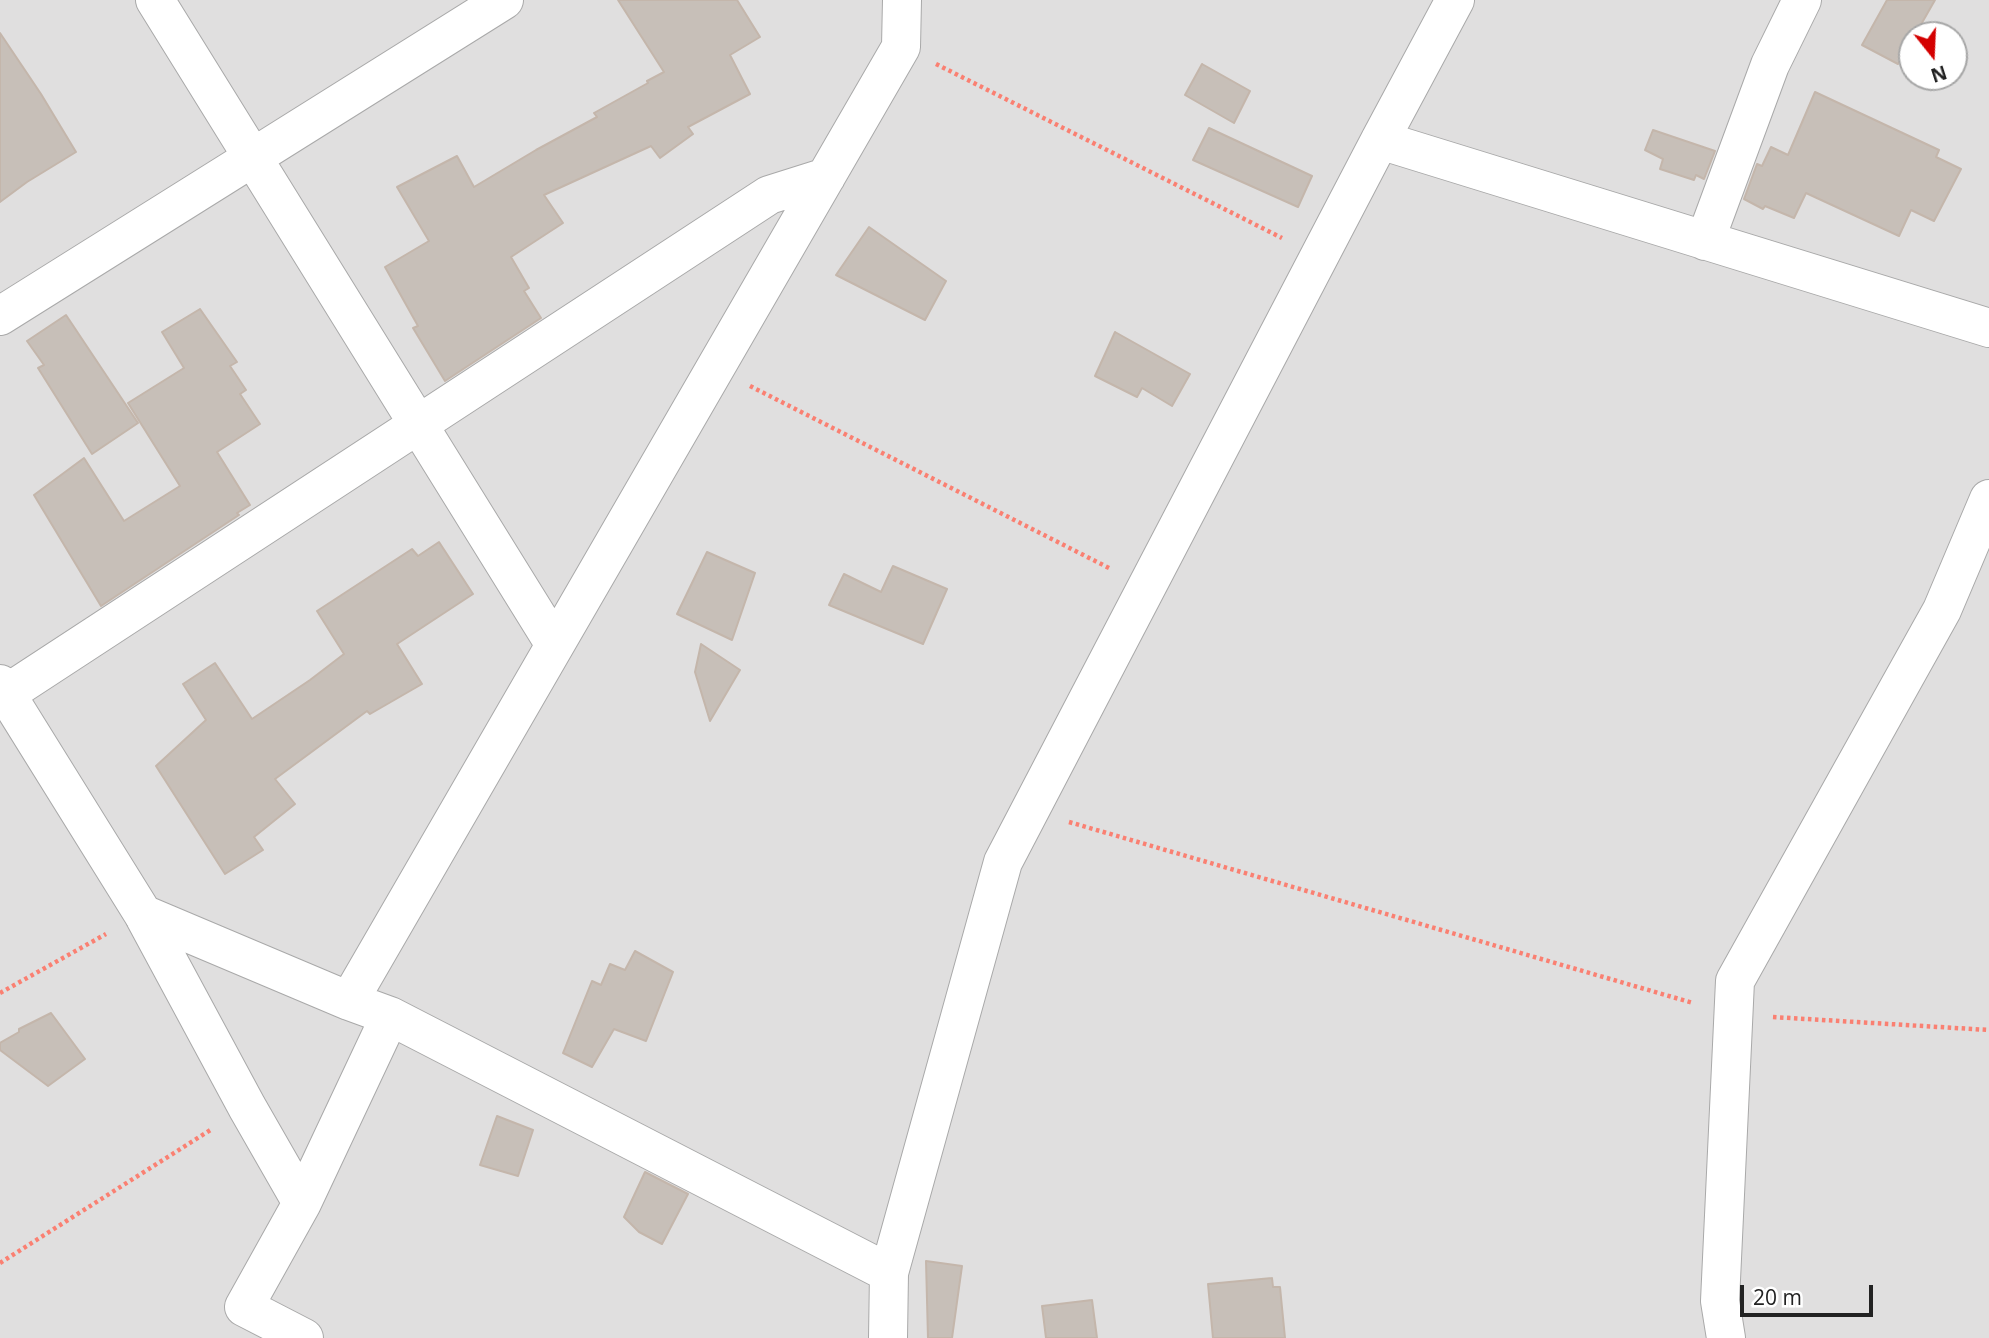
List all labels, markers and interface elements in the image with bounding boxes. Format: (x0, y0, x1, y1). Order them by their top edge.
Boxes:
north arrow (1898, 21, 1968, 91)
text: N (1928, 59, 1950, 89)
scale bar (1744, 1272, 1877, 1316)
text: 20 m (1753, 1283, 1802, 1311)

